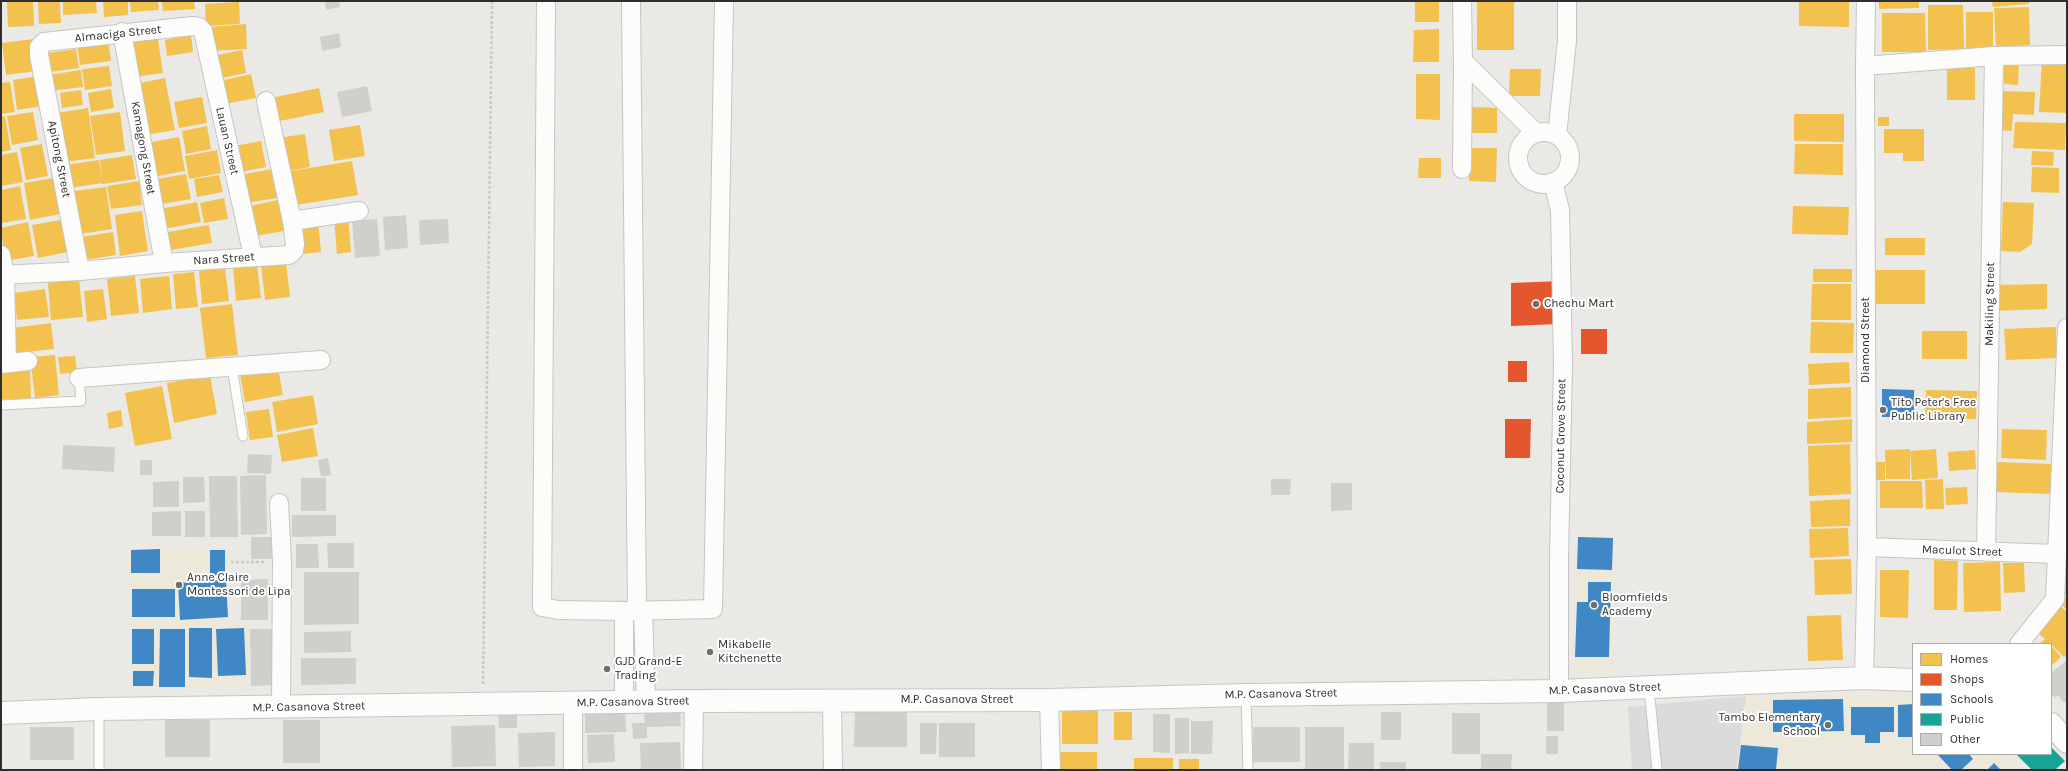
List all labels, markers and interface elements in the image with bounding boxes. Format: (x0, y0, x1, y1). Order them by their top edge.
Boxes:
street label: Almaciga Street (74, 22, 162, 46)
street label: Kamagong Street (128, 100, 158, 196)
street label: Lauan Street (212, 106, 242, 176)
street label: Apitong Street (44, 119, 74, 199)
street label: Nara Street (193, 250, 255, 268)
street label: Makiling Street (1982, 262, 1998, 346)
place label: Chechu Mart (1544, 297, 1614, 311)
street label: Diamond Street (1859, 297, 1873, 383)
marker: Chechu Mart (1531, 299, 1541, 309)
street label: Coconut Grove Street (1553, 378, 1569, 494)
place label: Tito Peter's Free Public Library (1891, 396, 1976, 424)
marker: Tito Peter's Free Public Library (1878, 405, 1888, 415)
street label: Maculot Street (1922, 542, 2002, 560)
place label: Anne Claire Montessori de Lipa (187, 571, 290, 599)
marker: Anne Claire Montessori de Lipa (174, 580, 184, 590)
place label: Bloomfields Academy (1602, 591, 1668, 619)
marker: Bloomfields Academy (1589, 600, 1599, 610)
place label: Mikabelle Kitchenette (718, 638, 782, 666)
legend (1912, 643, 2052, 755)
marker: Mikabelle Kitchenette (705, 647, 715, 657)
text: Homes (1950, 652, 1988, 666)
place label: GJD Grand-E Trading (615, 655, 682, 683)
marker: GJD Grand-E Trading (602, 664, 612, 674)
text: Shops (1950, 672, 1984, 686)
street label: M.P. Casanova Street (1548, 680, 1662, 698)
street label: M.P. Casanova Street (1224, 686, 1338, 702)
text: Schools (1950, 692, 1993, 706)
street label: M.P. Casanova Street (900, 693, 1014, 707)
street label: M.P. Casanova Street (576, 694, 690, 710)
street label: M.P. Casanova Street (252, 699, 366, 715)
place label: Tambo Elementary School (1719, 711, 1820, 739)
text: Public (1950, 712, 1984, 726)
marker: Tambo Elementary School (1823, 720, 1833, 730)
text: Other (1950, 732, 1980, 746)

